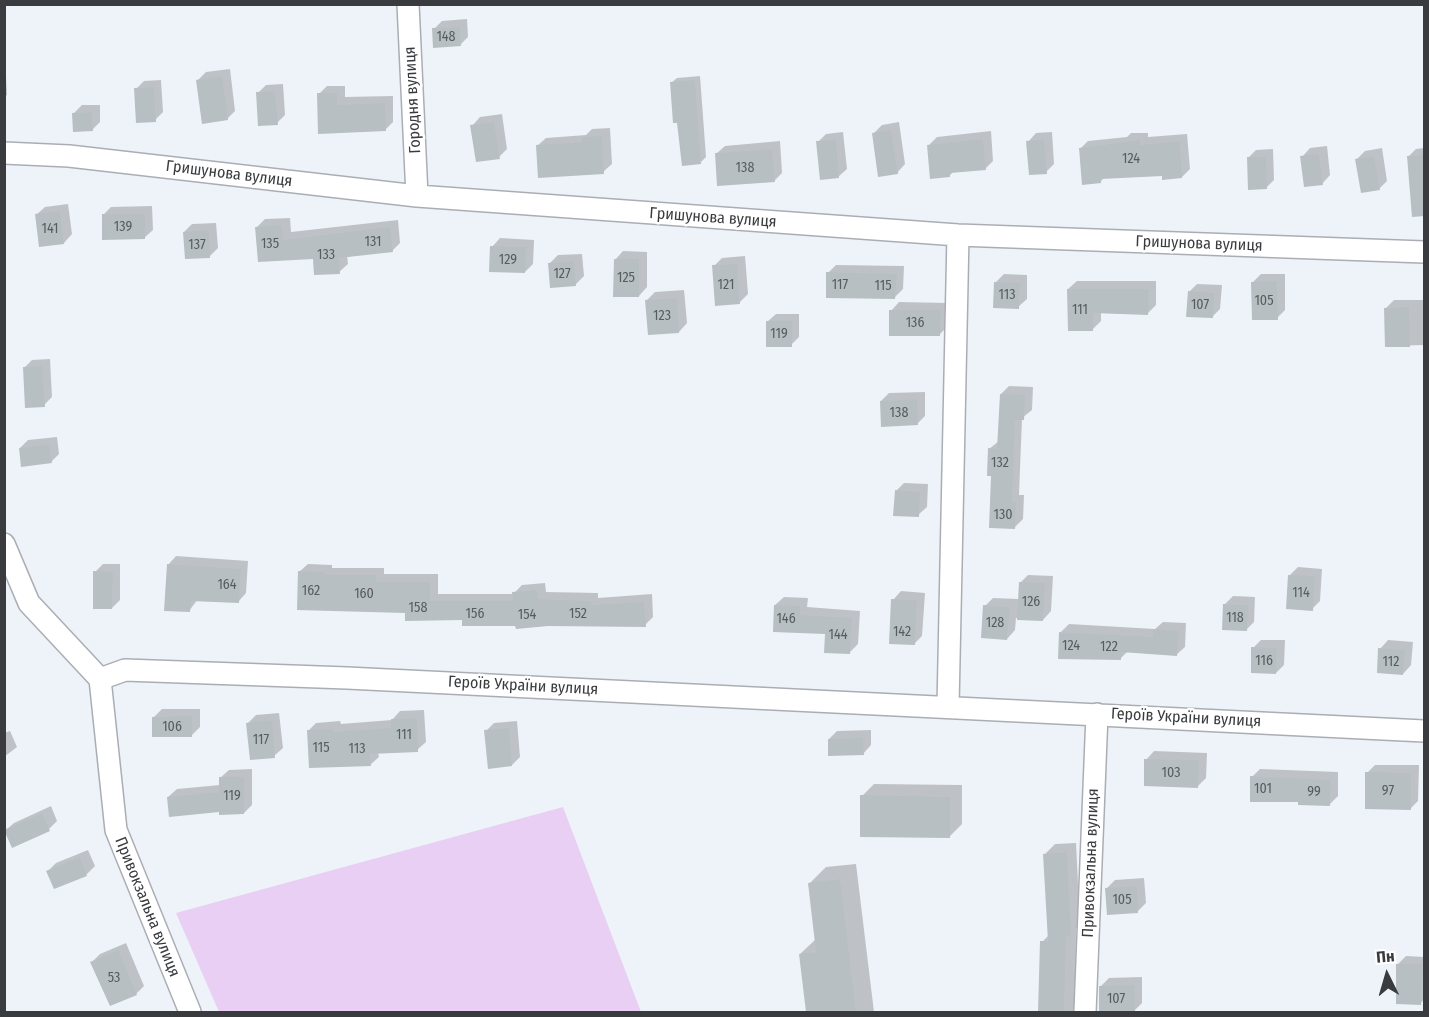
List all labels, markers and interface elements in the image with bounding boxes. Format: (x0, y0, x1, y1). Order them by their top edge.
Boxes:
house number: 148 (436, 29, 456, 45)
street label: Городня вулиця (401, 46, 425, 154)
house number: 124 (1122, 151, 1140, 167)
street label: Гришунова вулиця (165, 157, 293, 191)
house number: 138 (736, 160, 754, 176)
street label: Гришунова вулиця (649, 204, 777, 232)
house number: 139 (114, 219, 132, 235)
house number: 141 (42, 221, 58, 237)
street label: Гришунова вулиця (1135, 232, 1263, 256)
house number: 131 (365, 234, 381, 250)
house number: 135 (261, 236, 279, 252)
house number: 137 (188, 237, 206, 253)
house number: 133 (317, 247, 335, 263)
house number: 129 (499, 252, 517, 268)
house number: 127 (553, 266, 571, 282)
house number: 125 (617, 270, 635, 286)
house number: 121 (718, 277, 734, 293)
house number: 117 (832, 277, 848, 293)
house number: 115 (874, 278, 892, 294)
house number: 113 (998, 287, 1016, 303)
house number: 105 (1254, 293, 1274, 309)
house number: 107 (1191, 297, 1209, 313)
house number: 111 (1072, 302, 1088, 318)
house number: 123 (653, 308, 671, 324)
house number: 136 (906, 315, 924, 331)
house number: 119 (770, 326, 788, 342)
house number: 138 (890, 405, 908, 421)
house number: 132 (991, 455, 1009, 471)
house number: 130 (993, 507, 1013, 523)
house number: 164 (217, 577, 237, 593)
house number: 162 (302, 583, 320, 599)
house number: 114 (1292, 585, 1310, 601)
house number: 160 (354, 586, 374, 602)
house number: 126 (1022, 594, 1040, 610)
house number: 158 (409, 600, 427, 616)
house number: 156 (466, 606, 484, 622)
house number: 152 (569, 606, 587, 622)
house number: 154 (518, 607, 536, 623)
house number: 118 (1226, 610, 1244, 626)
house number: 146 (776, 611, 796, 627)
house number: 128 (986, 615, 1004, 631)
house number: 142 (893, 624, 911, 640)
house number: 144 (828, 627, 848, 643)
house number: 124 (1062, 638, 1080, 654)
house number: 122 (1100, 639, 1118, 655)
house number: 116 (1255, 653, 1273, 669)
house number: 112 (1383, 654, 1399, 670)
street label: Героїв України вулиця (447, 672, 599, 700)
street label: Героїв України вулиця (1110, 704, 1262, 732)
house number: 106 (162, 719, 182, 735)
house number: 111 (396, 727, 412, 743)
house number: 117 (253, 732, 269, 748)
house number: 115 (312, 740, 330, 756)
house number: 113 (348, 741, 366, 757)
house number: 103 (1162, 765, 1180, 781)
house number: 101 (1254, 781, 1272, 797)
house number: 97 (1382, 783, 1394, 799)
house number: 99 (1307, 784, 1321, 800)
house number: 119 (223, 788, 241, 804)
street label: Привокзальна вулиця (1079, 788, 1103, 938)
street label: Привокзальна вулиця (110, 834, 184, 980)
house number: 105 (1112, 892, 1132, 908)
north arrow (1357, 945, 1417, 1005)
text: Пн (1376, 946, 1395, 967)
house number: 53 (108, 970, 120, 986)
house number: 107 (1107, 991, 1125, 1007)

